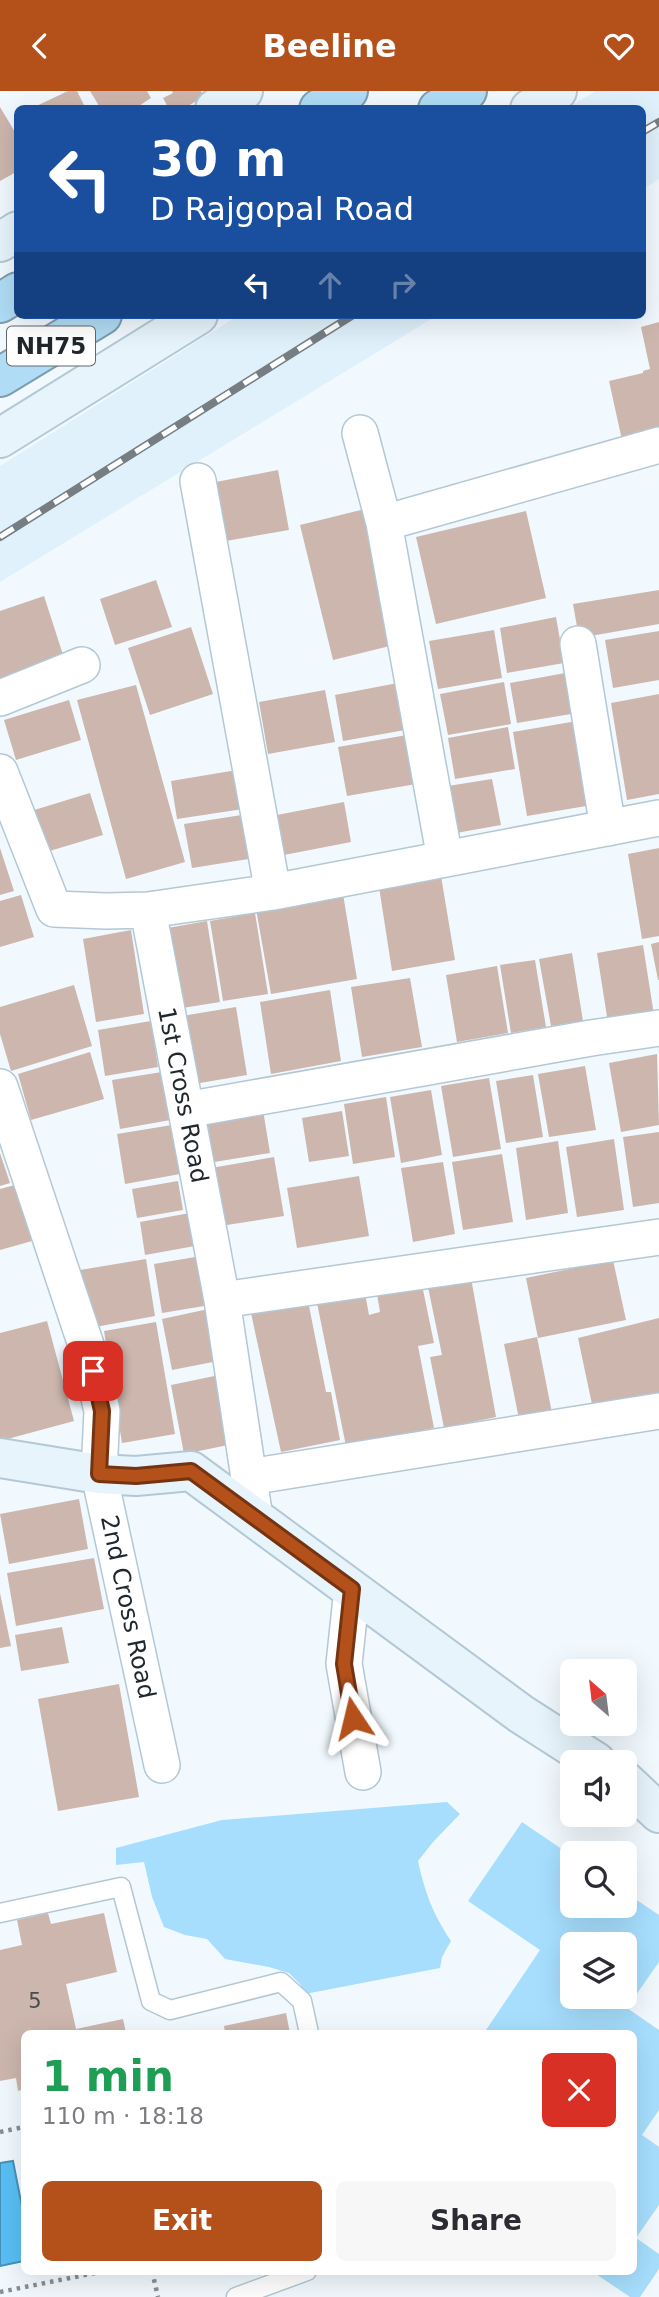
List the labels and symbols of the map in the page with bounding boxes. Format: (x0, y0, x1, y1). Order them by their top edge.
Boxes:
road number: NH75 (7, 327, 95, 365)
street label: 1st Cross Road (152, 1005, 214, 1185)
pin (63, 1341, 123, 1401)
street label: 2nd Cross Road (95, 1513, 161, 1701)
north arrow (560, 1659, 637, 1736)
position arrow (316, 1681, 390, 1755)
house number: 5 (28, 1989, 42, 2013)

